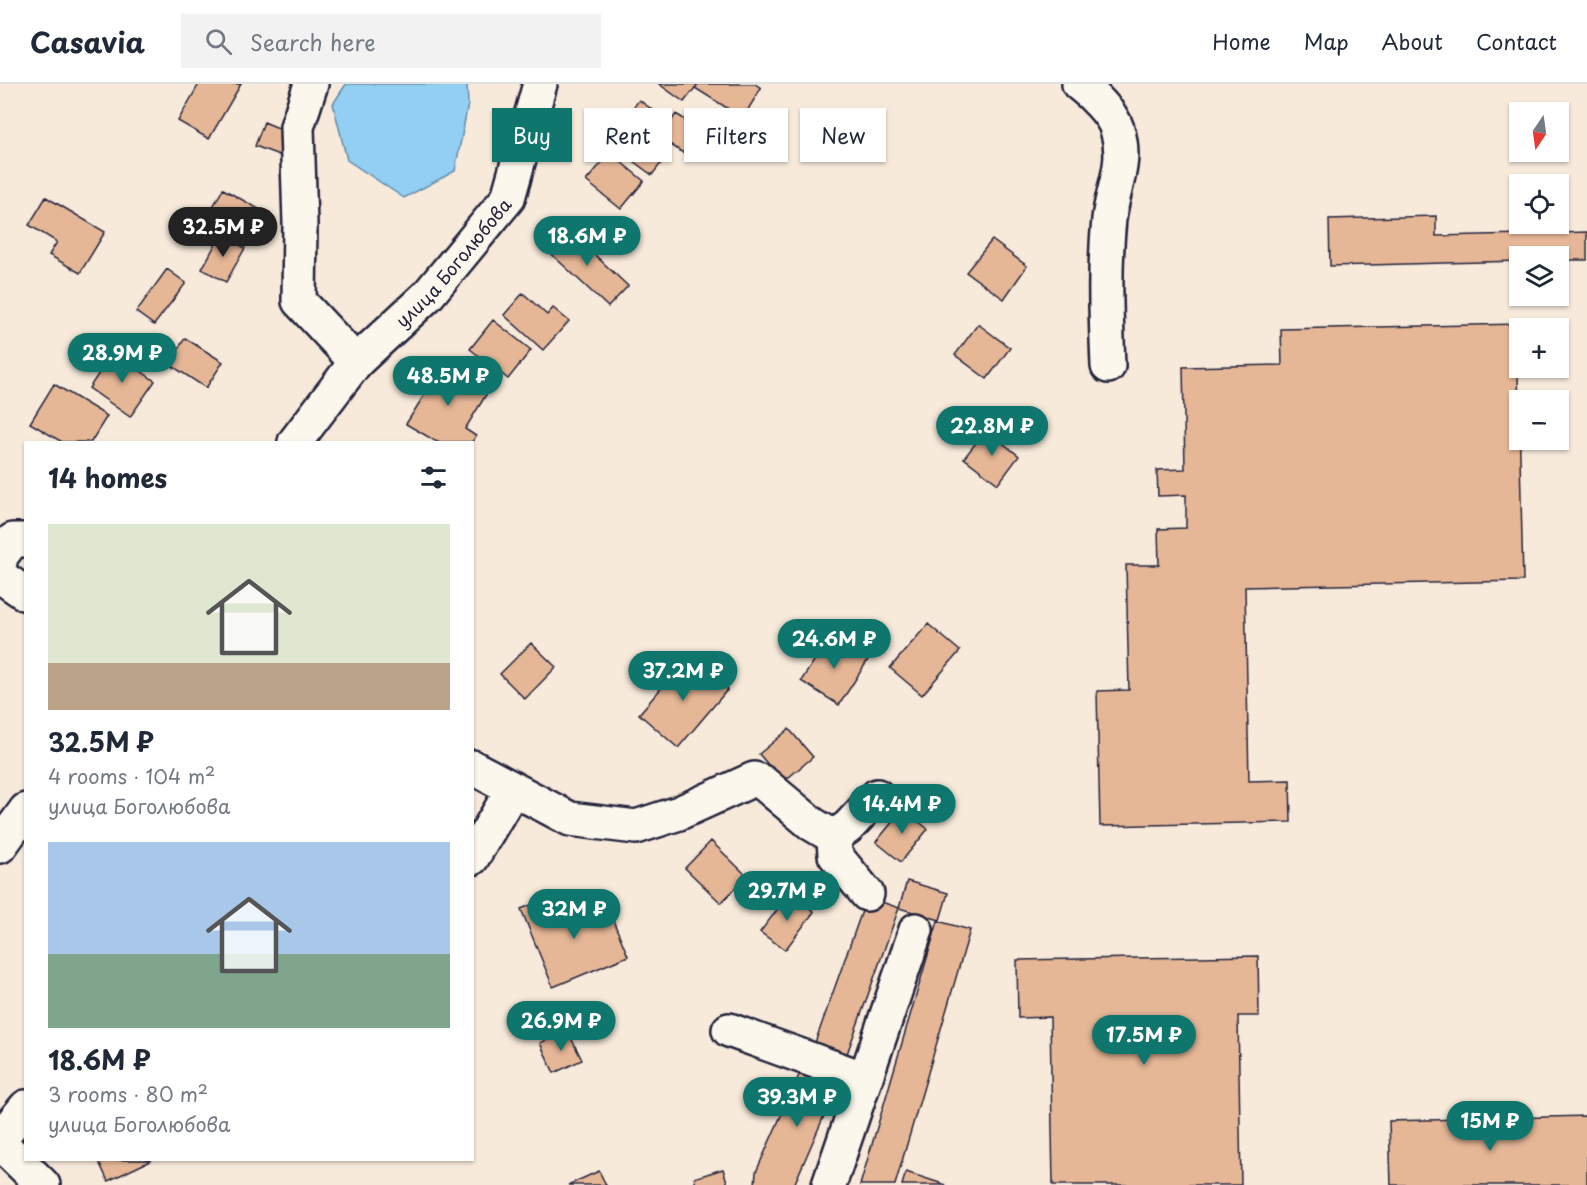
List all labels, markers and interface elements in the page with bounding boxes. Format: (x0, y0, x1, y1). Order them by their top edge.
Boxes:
search box (181, 14, 601, 68)
text: Casavia (30, 20, 145, 63)
icon: search (202, 25, 235, 58)
text: Search here (250, 25, 376, 58)
text: Home (1212, 25, 1271, 57)
text: Map (1304, 25, 1349, 57)
text: About (1382, 25, 1443, 57)
text: Contact (1476, 25, 1557, 57)
north arrow (1509, 102, 1569, 162)
map controls (1509, 102, 1569, 450)
chip: Buy (492, 108, 572, 162)
chip: Rent (584, 108, 672, 162)
chip: Filters (684, 108, 788, 162)
chip: New (800, 108, 886, 162)
button: locate (1509, 174, 1569, 234)
street label: улица Боголюбова (389, 191, 517, 333)
pin: 32.5M ₽ (168, 207, 278, 258)
text: 32.5M ₽ (182, 211, 264, 241)
pin: 18.6M ₽ (532, 216, 642, 267)
text: 18.6M ₽ (547, 220, 627, 250)
button: layers (1509, 246, 1569, 306)
button: + (1509, 318, 1569, 378)
pin: 28.9M ₽ (67, 333, 177, 384)
text: 28.9M ₽ (82, 337, 162, 367)
pin: 48.5M ₽ (393, 356, 503, 407)
text: 48.5M ₽ (407, 360, 489, 390)
button: − (1509, 390, 1569, 450)
pin: 22.8M ₽ (937, 406, 1047, 457)
text: 22.8M ₽ (950, 410, 1034, 440)
text: 14 homes (48, 458, 167, 497)
icon: filters (417, 461, 450, 494)
icon: home (195, 563, 303, 671)
pin: 24.6M ₽ (779, 619, 889, 670)
text: 24.6M ₽ (792, 623, 876, 653)
pin: 37.2M ₽ (628, 651, 738, 702)
text: 37.2M ₽ (642, 655, 724, 685)
text: 32.5M ₽ (48, 722, 154, 761)
text: 4 rooms · 104 m² (48, 761, 215, 791)
pin: 14.4M ₽ (847, 784, 957, 835)
text: 14.4M ₽ (863, 788, 941, 818)
text: улица Боголюбова (48, 791, 230, 821)
pin: 29.7M ₽ (732, 871, 842, 922)
text: 29.7M ₽ (748, 875, 826, 905)
icon: home (195, 881, 303, 989)
pin: 32M ₽ (532, 889, 616, 940)
text: 32M ₽ (541, 893, 607, 923)
pin: 26.9M ₽ (506, 1001, 616, 1052)
text: 26.9M ₽ (521, 1005, 601, 1035)
pin: 17.5M ₽ (1089, 1015, 1199, 1066)
text: 17.5M ₽ (1106, 1019, 1182, 1049)
text: 18.6M ₽ (48, 1040, 151, 1079)
pin: 39.3M ₽ (742, 1077, 852, 1128)
text: 3 rooms · 80 m² (48, 1079, 208, 1109)
text: 39.3M ₽ (757, 1081, 837, 1111)
pin: 15M ₽ (1448, 1101, 1532, 1152)
text: 15M ₽ (1461, 1105, 1519, 1135)
text: улица Боголюбова (48, 1109, 230, 1139)

